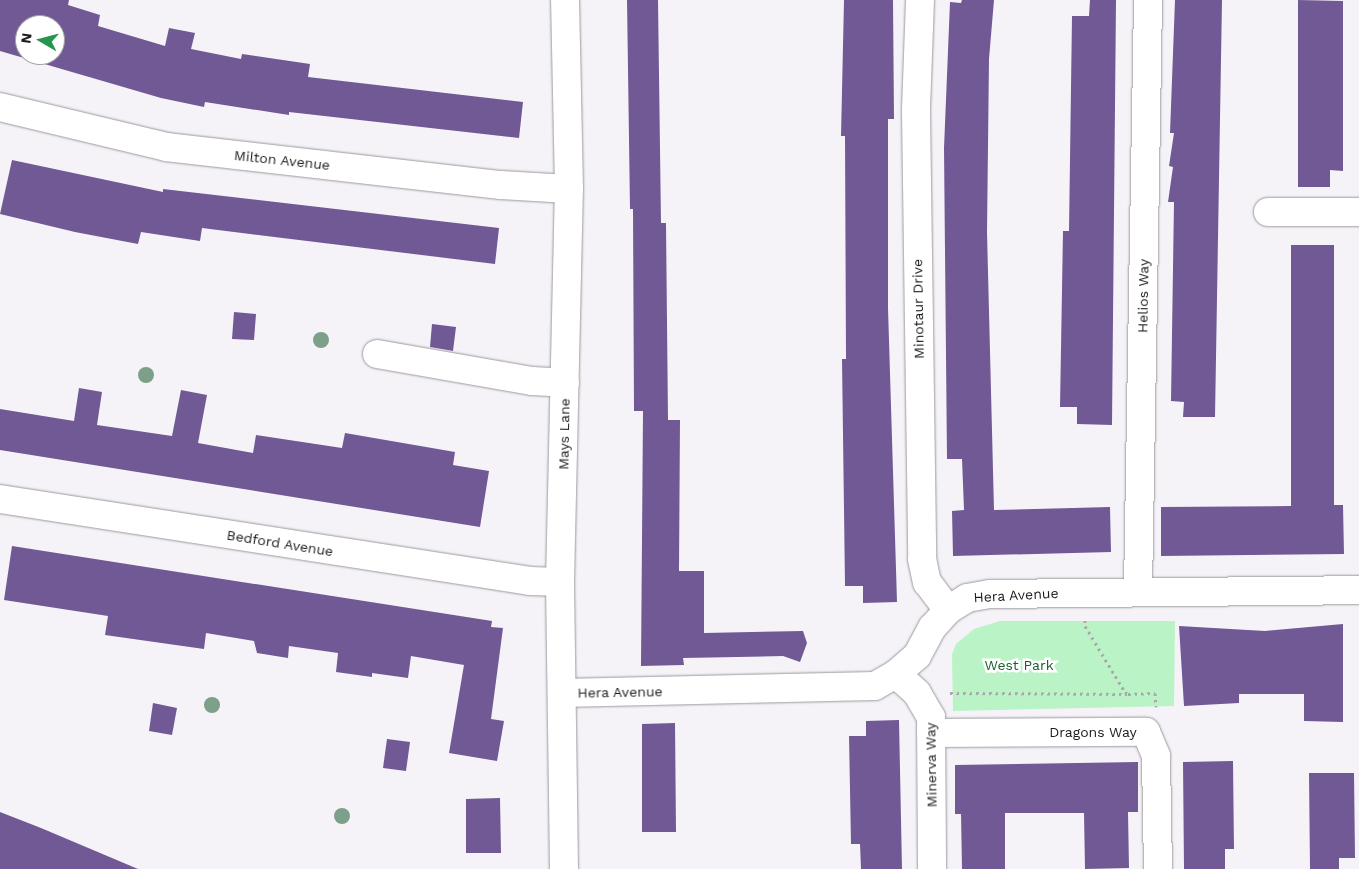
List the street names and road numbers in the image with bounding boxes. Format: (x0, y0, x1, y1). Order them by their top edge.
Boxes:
street label: Milton Avenue (233, 147, 331, 173)
street label: Minotaur Drive (909, 259, 927, 359)
street label: Helios Way (1134, 259, 1152, 333)
street label: Mays Lane (555, 398, 573, 470)
street label: Bedford Avenue (225, 526, 335, 560)
street label: Hera Avenue (973, 584, 1059, 606)
street label: Hera Avenue (577, 683, 663, 701)
street label: Minerva Way (922, 722, 940, 808)
street label: Dragons Way (1049, 724, 1137, 740)

